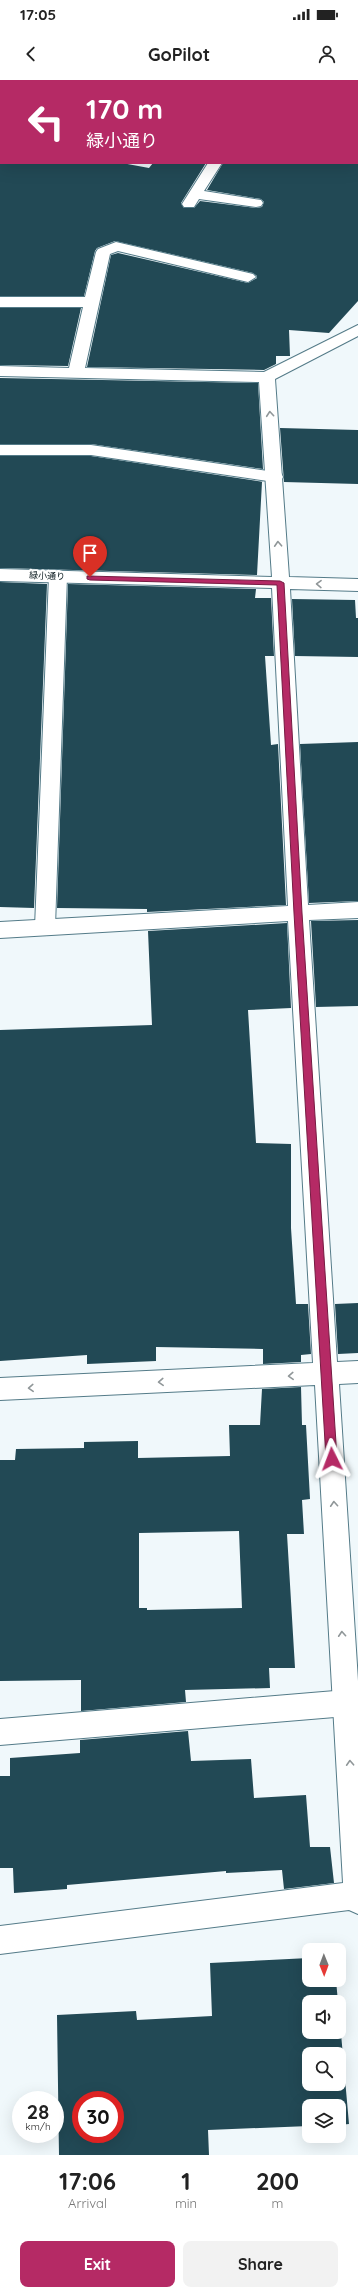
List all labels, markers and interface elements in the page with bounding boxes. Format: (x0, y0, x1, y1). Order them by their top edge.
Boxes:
text: 17:05 (20, 5, 56, 24)
icon: back (20, 43, 42, 65)
text: GoPilot (148, 43, 210, 66)
icon: person (316, 43, 338, 65)
text: 170 m (86, 91, 163, 126)
icon: left (20, 96, 72, 148)
text: 緑小通り (86, 129, 158, 152)
one-way arrow (266, 411, 275, 417)
pin (73, 536, 107, 577)
one-way arrow (274, 541, 283, 547)
icon: arrive (79, 542, 101, 564)
street label: 緑小通り (29, 569, 65, 582)
one-way arrow (316, 580, 322, 588)
one-way arrow (288, 1371, 294, 1380)
one-way arrow (158, 1377, 164, 1386)
one-way arrow (28, 1383, 34, 1392)
position arrow (311, 1438, 353, 1480)
one-way arrow (330, 1501, 339, 1507)
one-way arrow (338, 1631, 347, 1637)
one-way arrow (346, 1760, 355, 1766)
north arrow (302, 1943, 346, 1987)
map controls (302, 1943, 346, 2143)
button: sound (302, 1995, 346, 2039)
button: search (302, 2047, 346, 2091)
speed limit sign: 30 (72, 2091, 124, 2143)
text: 28 (27, 2099, 49, 2124)
button: layers (302, 2099, 346, 2143)
text: km/h (25, 2120, 51, 2133)
text: 17:06 (59, 2166, 116, 2196)
text: 1 (181, 2166, 191, 2196)
text: 200 (256, 2166, 299, 2196)
text: Arrival (68, 2195, 107, 2211)
text: min (175, 2195, 197, 2211)
text: m (272, 2195, 283, 2211)
button: Exit (20, 2241, 175, 2287)
button: Share (183, 2241, 338, 2287)

